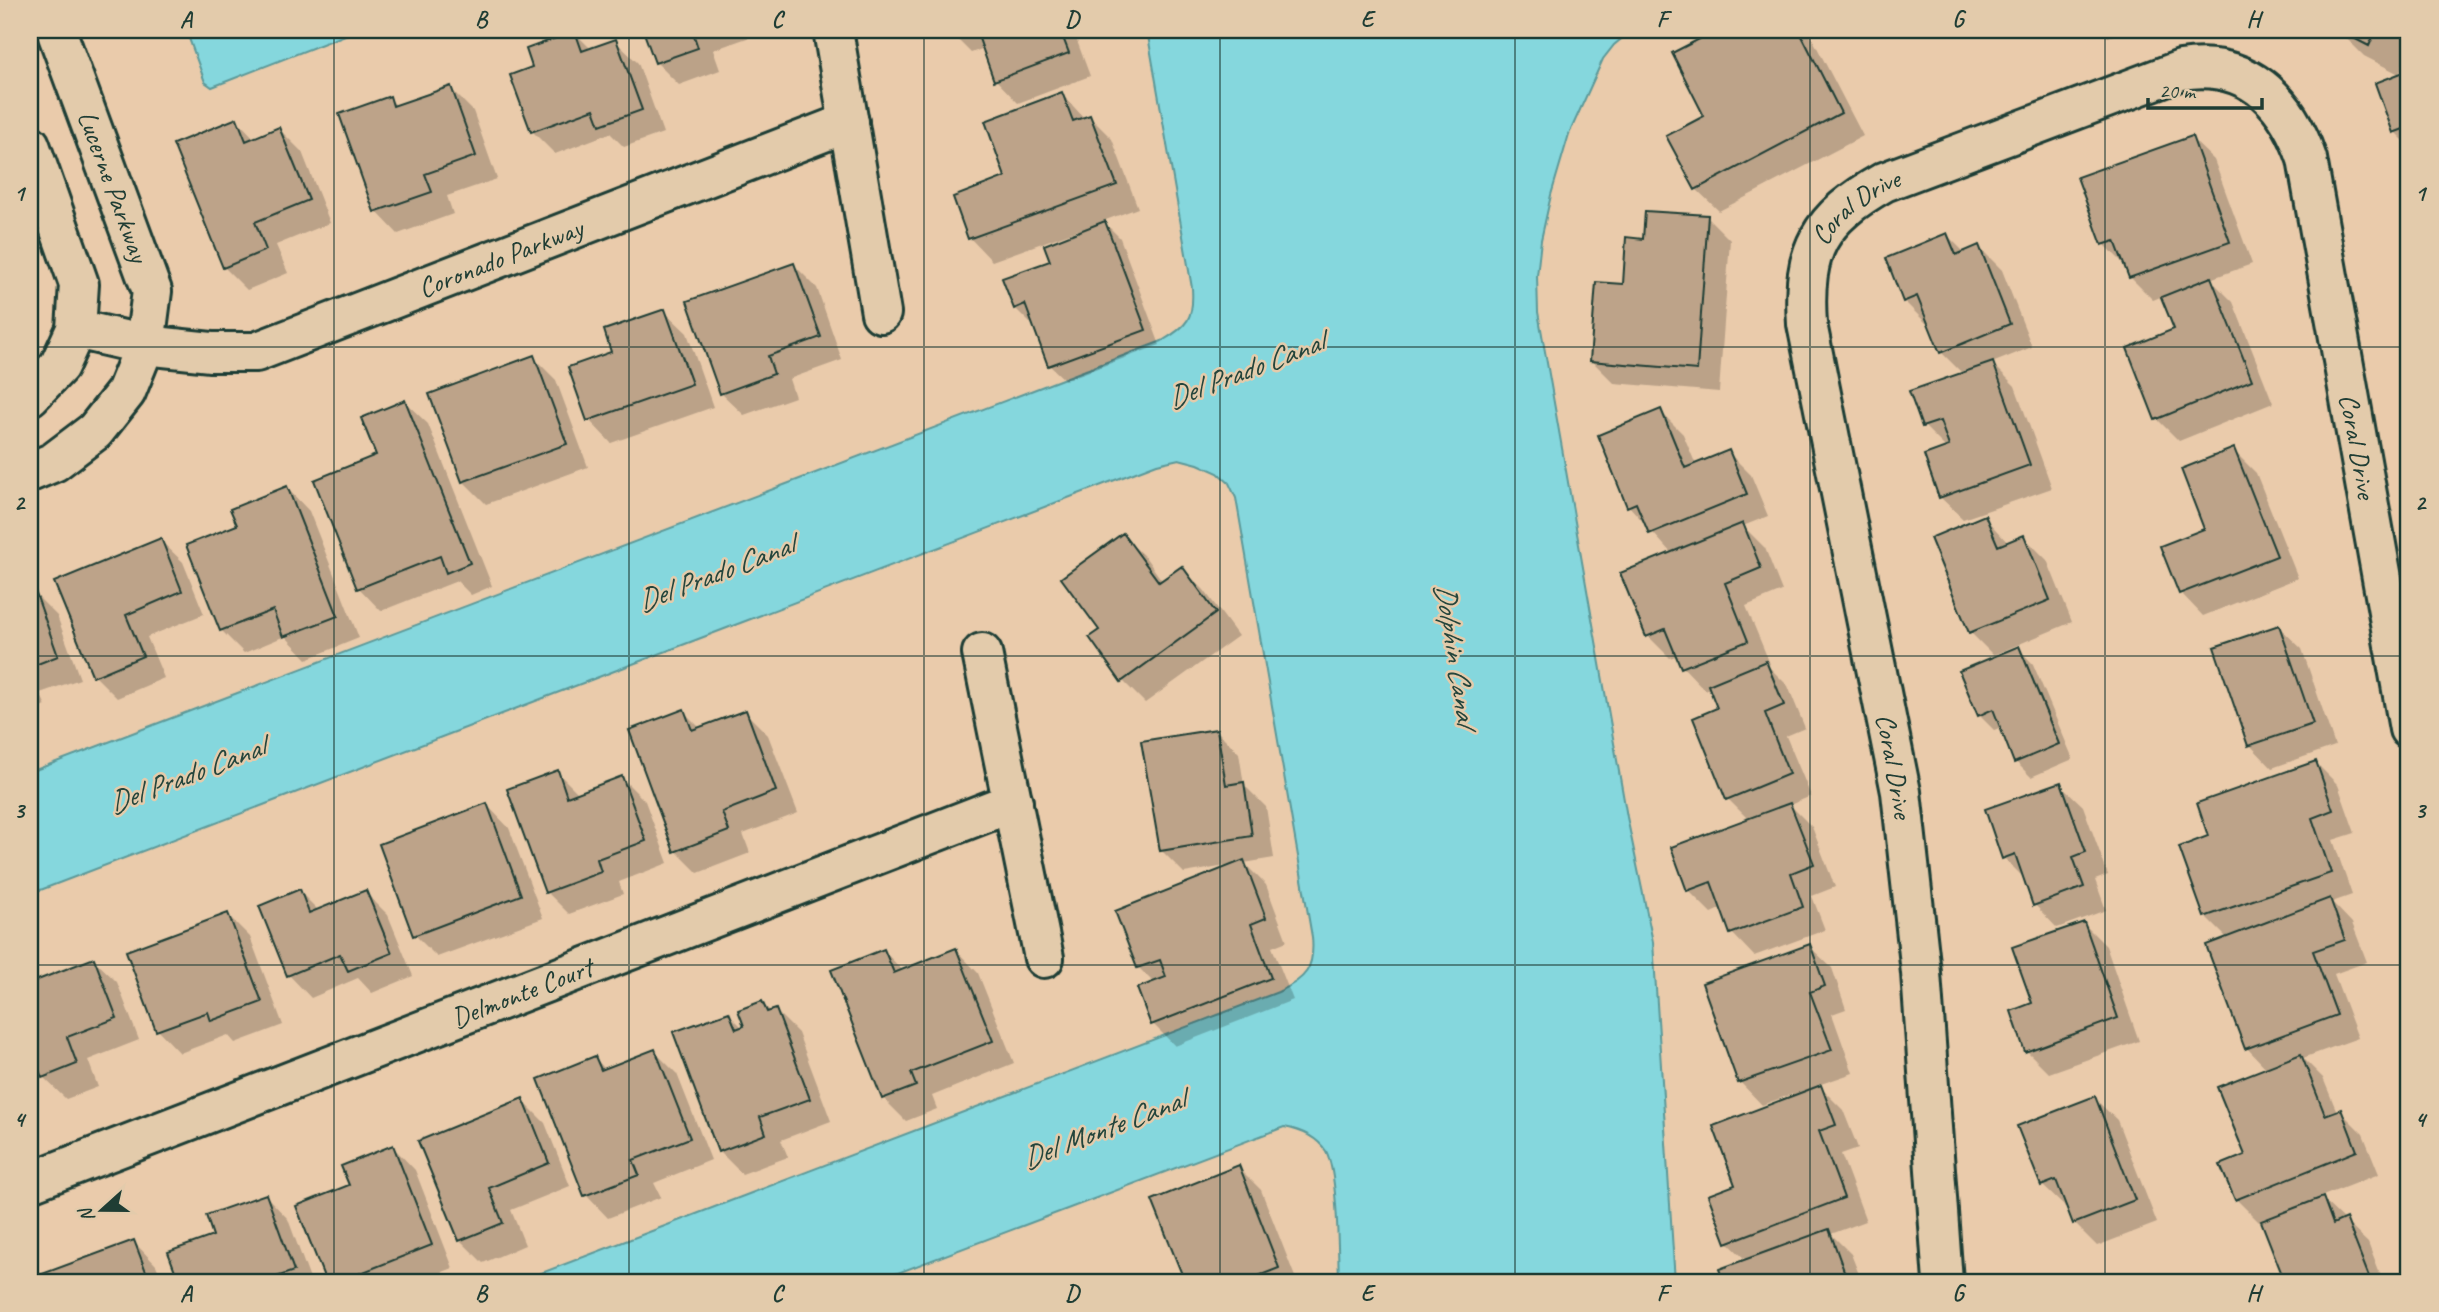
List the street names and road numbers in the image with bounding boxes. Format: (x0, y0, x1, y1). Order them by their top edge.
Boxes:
street label: Lucerne Parkway (70, 106, 158, 269)
street label: Coral Drive (1803, 160, 1906, 251)
street label: Coronado Parkway (413, 209, 590, 305)
street label: Coral Drive (2331, 391, 2385, 503)
street label: Coral Drive (1868, 711, 1921, 823)
street label: Delmonte Court (446, 948, 601, 1035)

